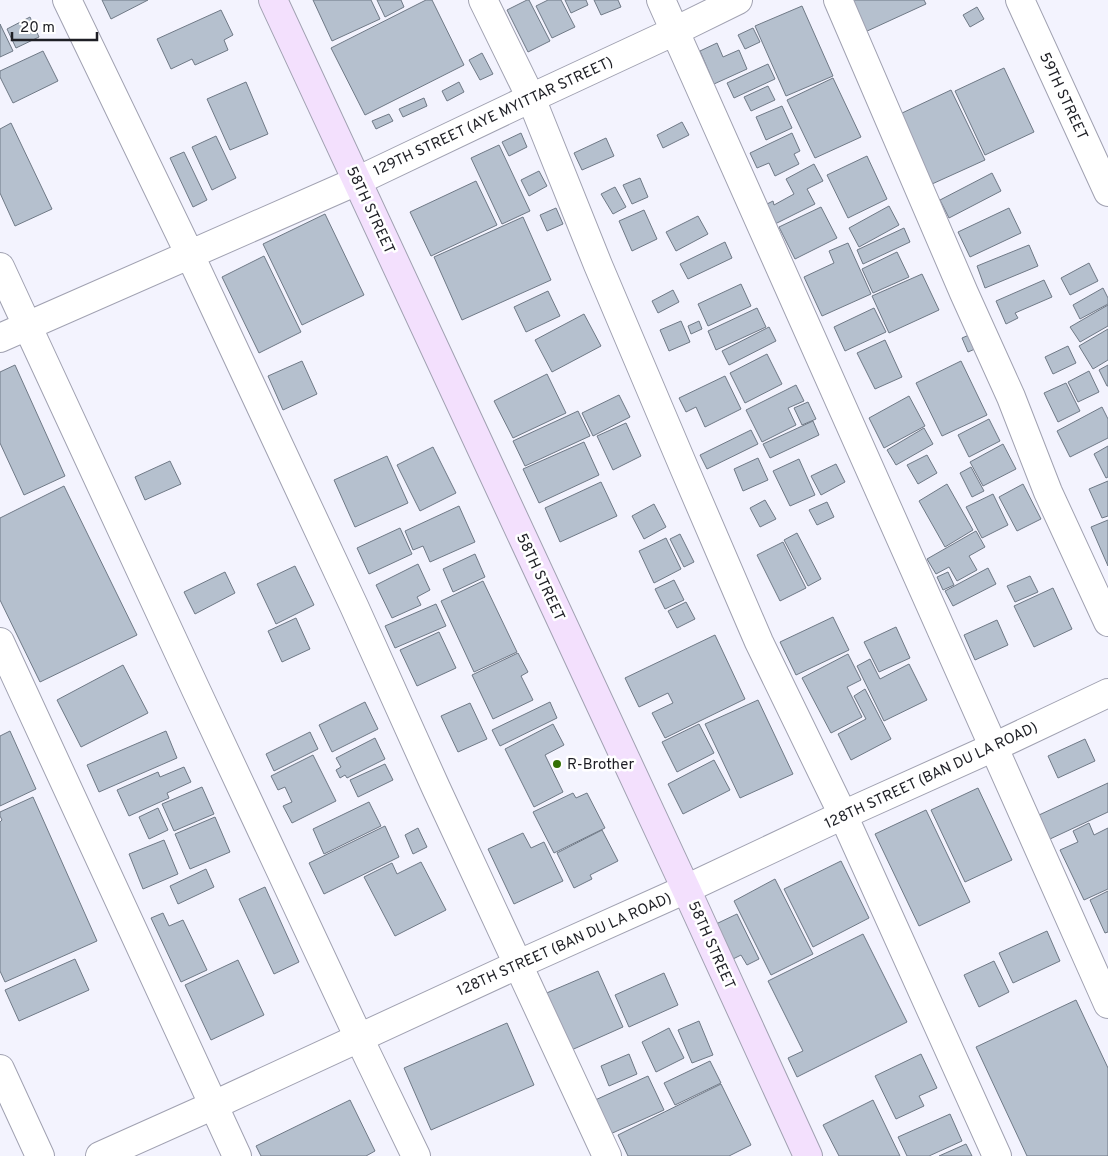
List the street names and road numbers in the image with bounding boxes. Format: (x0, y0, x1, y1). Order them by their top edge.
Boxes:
street label: 59TH STREET (1034, 50, 1091, 143)
street label: 129TH STREET (AYE MYITTAR STREET) (371, 53, 616, 181)
street label: 58TH STREET (341, 164, 398, 258)
street label: 58TH STREET (511, 531, 568, 625)
street label: 128TH STREET (BAN DU LA ROAD) (822, 719, 1041, 834)
street label: 128TH STREET (BAN DU LA ROAD) (454, 889, 675, 1001)
street label: 58TH STREET (683, 898, 739, 993)

